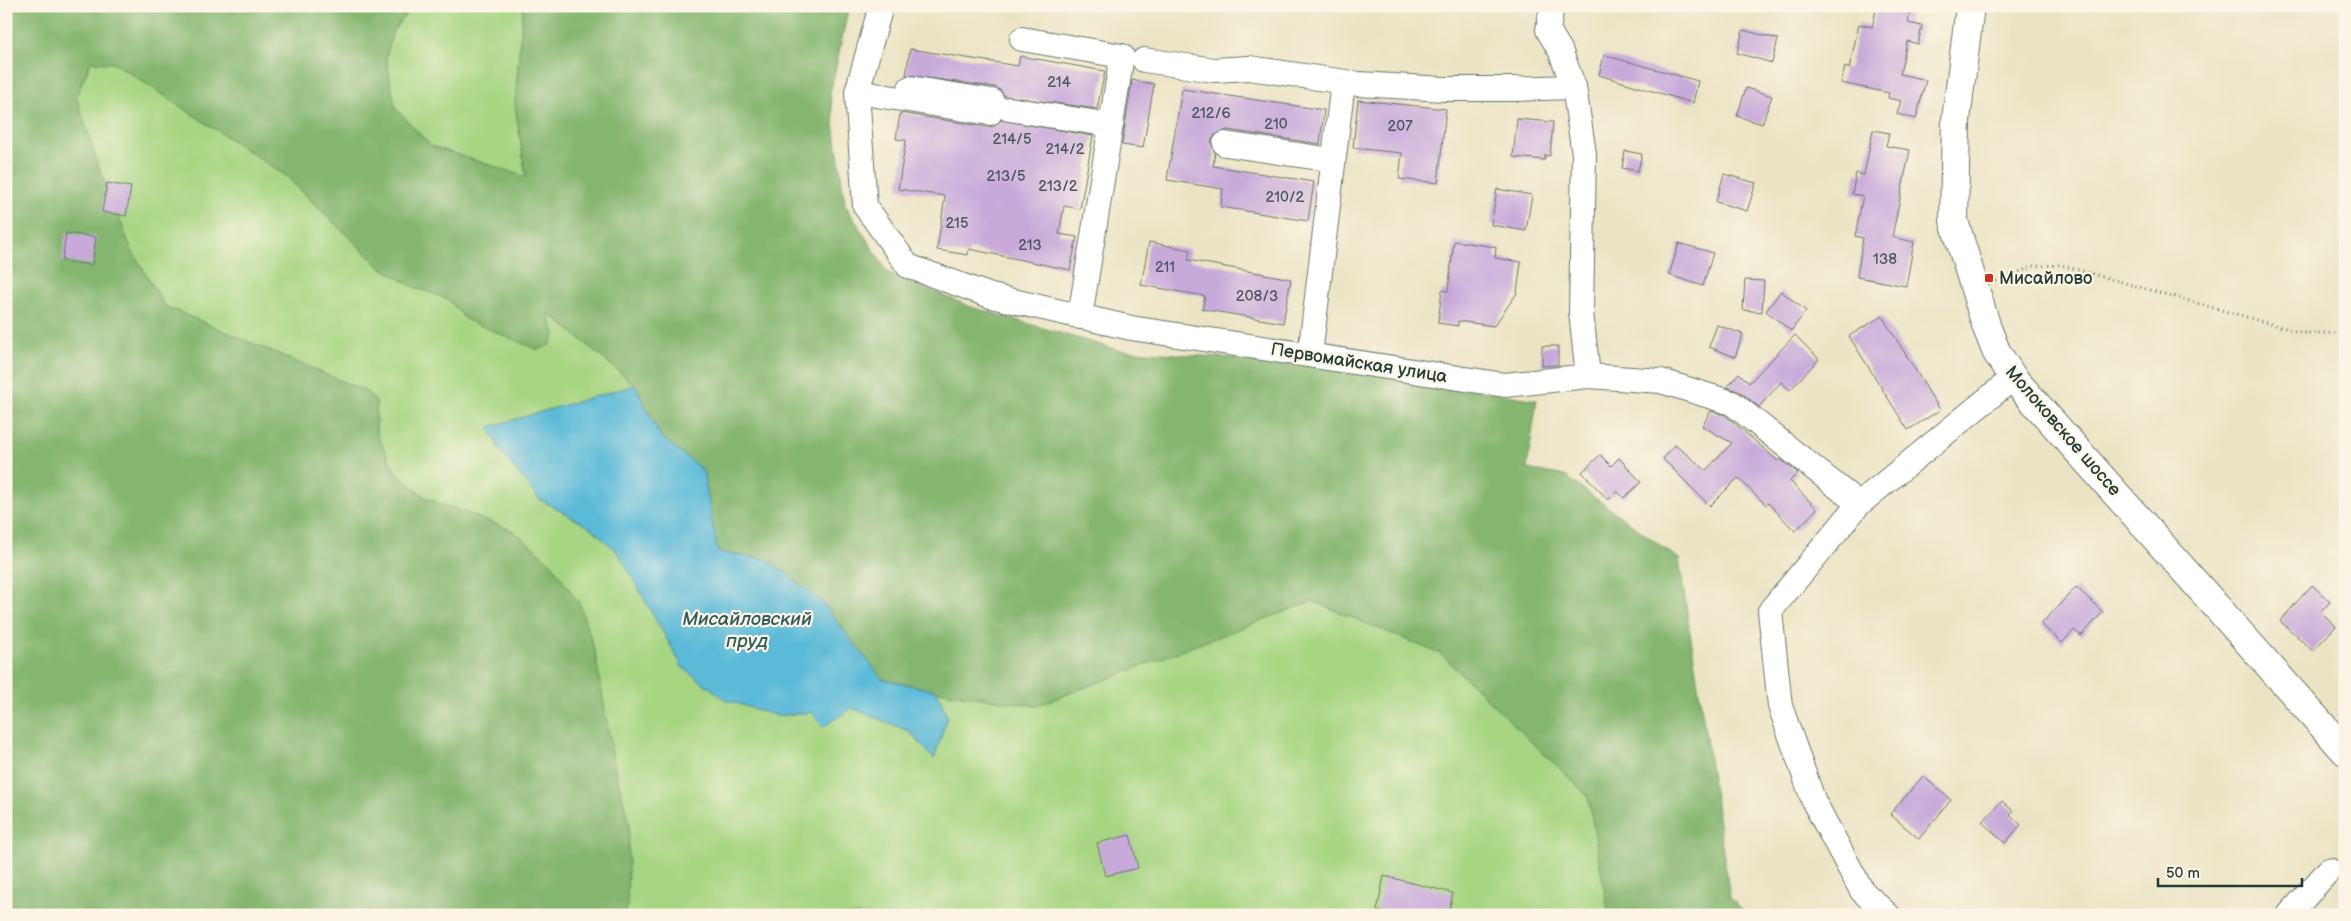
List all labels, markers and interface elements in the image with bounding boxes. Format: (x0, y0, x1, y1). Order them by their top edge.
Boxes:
house number: 214 (1047, 73, 1071, 92)
house number: 212/6 (1191, 104, 1231, 123)
house number: 210 (1264, 115, 1288, 134)
house number: 207 (1387, 117, 1413, 136)
house number: 214/5 (993, 130, 1031, 149)
house number: 214/2 (1045, 140, 1085, 159)
house number: 213/5 (986, 167, 1026, 186)
house number: 213/2 (1038, 177, 1078, 196)
house number: 210/2 (1266, 188, 1305, 207)
house number: 215 (945, 214, 969, 233)
house number: 213 (1018, 236, 1042, 255)
house number: 138 (1873, 250, 1897, 269)
house number: 211 (1155, 258, 1175, 277)
place label: Мисайлово (1999, 268, 2092, 289)
marker: Мисайлово (1983, 272, 1995, 284)
house number: 208/3 (1236, 287, 1278, 306)
street label: Первомайская улица (1269, 339, 1449, 387)
street label: Молоковское шоссе (2001, 362, 2125, 500)
water label: Мисайловский пруд (682, 608, 812, 653)
scale bar (2158, 856, 2302, 888)
text: 50 m (2166, 864, 2200, 883)

